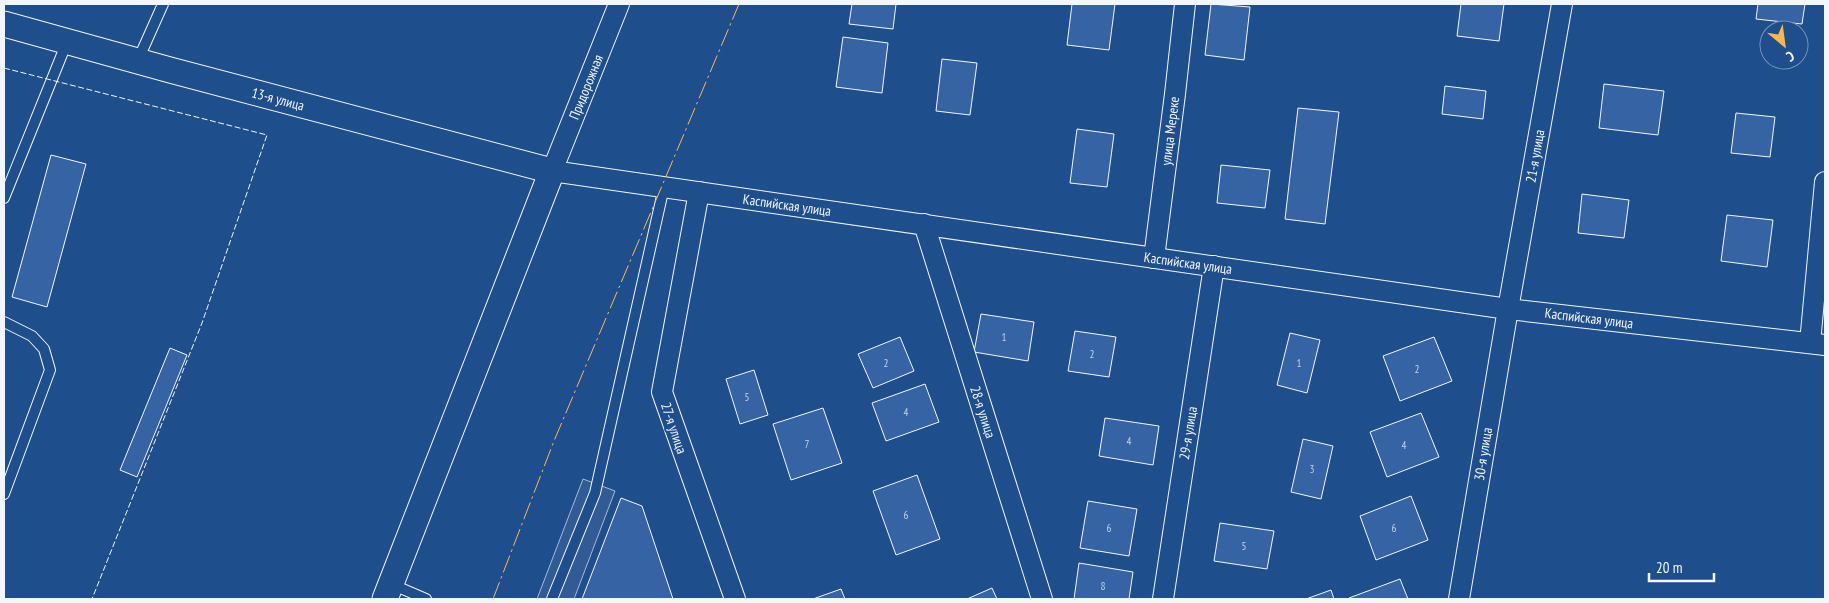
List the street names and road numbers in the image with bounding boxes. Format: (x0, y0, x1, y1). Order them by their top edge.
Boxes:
street label: Придорожная (565, 52, 607, 122)
street label: 13-я улица (250, 83, 306, 115)
street label: улица Мереке (1157, 95, 1183, 167)
street label: 21-я улица (1521, 128, 1549, 184)
street label: Каспийская улица (742, 190, 832, 220)
street label: Каспийская улица (1143, 248, 1233, 278)
street label: Каспийская улица (1544, 304, 1634, 332)
street label: 28-я улица (966, 384, 1000, 440)
street label: 27-я улица (657, 400, 691, 456)
street label: 29-я улица (1175, 405, 1201, 461)
street label: 30-я улица (1470, 426, 1496, 482)

